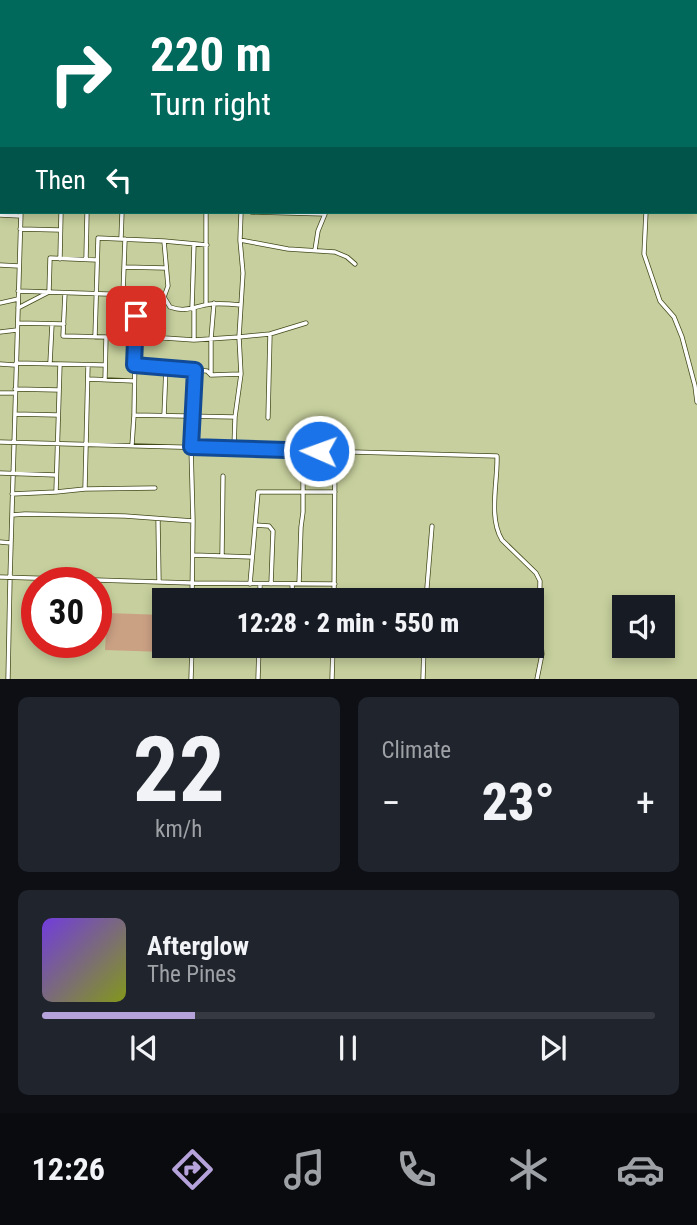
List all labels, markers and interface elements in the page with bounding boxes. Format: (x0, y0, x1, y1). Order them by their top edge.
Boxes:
text: 220 m (150, 26, 272, 83)
icon: right (35, 28, 126, 119)
text: Turn right (150, 85, 271, 123)
icon: left (100, 161, 138, 199)
text: Then (35, 165, 86, 195)
pin (106, 286, 166, 346)
icon: arrive (117, 297, 155, 335)
position arrow (282, 414, 356, 488)
speed limit sign: 30 (21, 567, 112, 658)
map controls (612, 595, 675, 658)
button: sound (612, 595, 675, 658)
text: 12:28 · 2 min · 550 m (237, 608, 459, 638)
text: 22 (133, 717, 225, 823)
text: Climate (382, 737, 451, 764)
text: 23° (482, 772, 555, 833)
text: − (382, 781, 401, 825)
text: + (636, 781, 655, 825)
text: km/h (155, 816, 202, 843)
text: Afterglow (147, 931, 249, 961)
text: The Pines (147, 961, 237, 988)
icon: previous (125, 1029, 163, 1067)
icon: pause (329, 1029, 367, 1067)
icon: next (534, 1029, 572, 1067)
icon: directions (168, 1145, 217, 1194)
icon: music (280, 1145, 329, 1194)
icon: phone (392, 1145, 441, 1194)
icon: climate (504, 1145, 553, 1194)
icon: car (616, 1145, 665, 1194)
text: 12:26 (32, 1150, 105, 1188)

